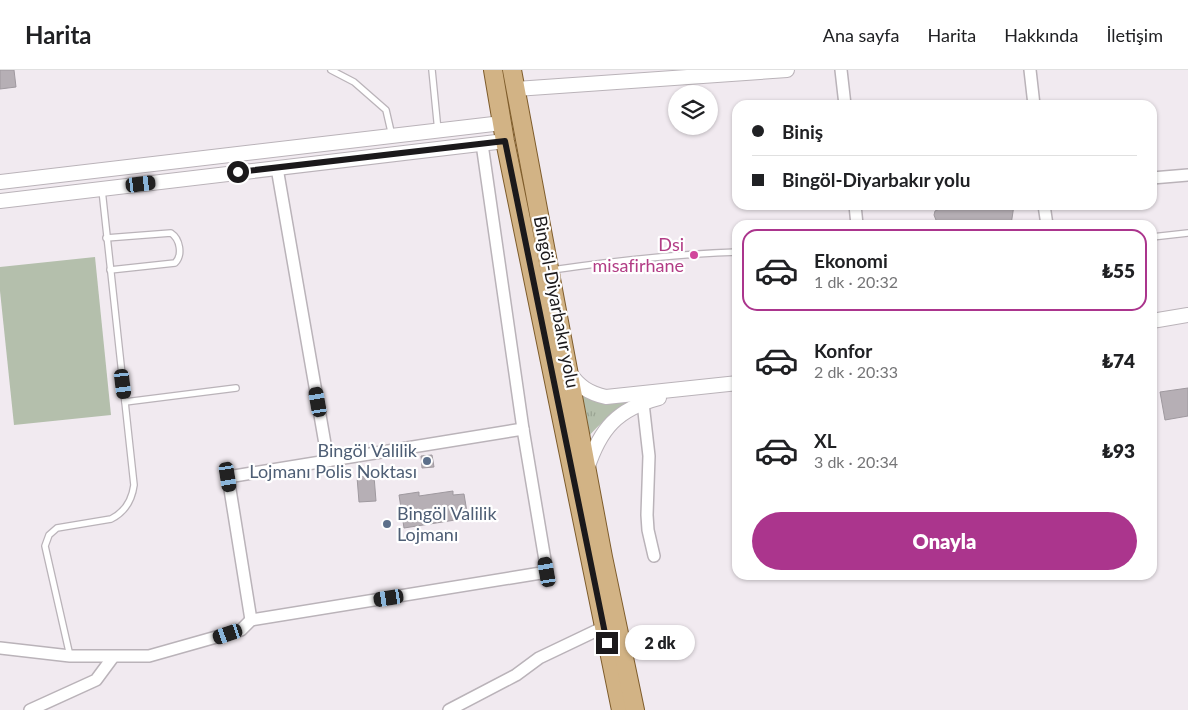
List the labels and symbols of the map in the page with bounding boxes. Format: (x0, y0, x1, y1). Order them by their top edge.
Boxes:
route start (227, 161, 249, 183)
car (125, 175, 156, 193)
street label: Bingöl-Diyarbakır yolu (529, 214, 584, 390)
place label: Dsi misafirhane (593, 233, 684, 276)
marker: Dsi misafirhane (688, 249, 700, 261)
car (113, 368, 132, 400)
car (308, 386, 327, 418)
place label: Bingöl Valilik Lojmanı Polis Noktası (249, 439, 418, 482)
marker: Bingöl Valilik Lojmanı Polis Noktası (421, 455, 433, 467)
car (218, 461, 237, 493)
place label: Bingöl Valilik Lojmanı (397, 502, 497, 545)
marker: Bingöl Valilik Lojmanı (381, 518, 393, 530)
car (537, 556, 556, 588)
car (373, 588, 404, 608)
car (211, 622, 244, 646)
callout: 2 dk (624, 626, 694, 660)
route end (596, 632, 618, 654)

